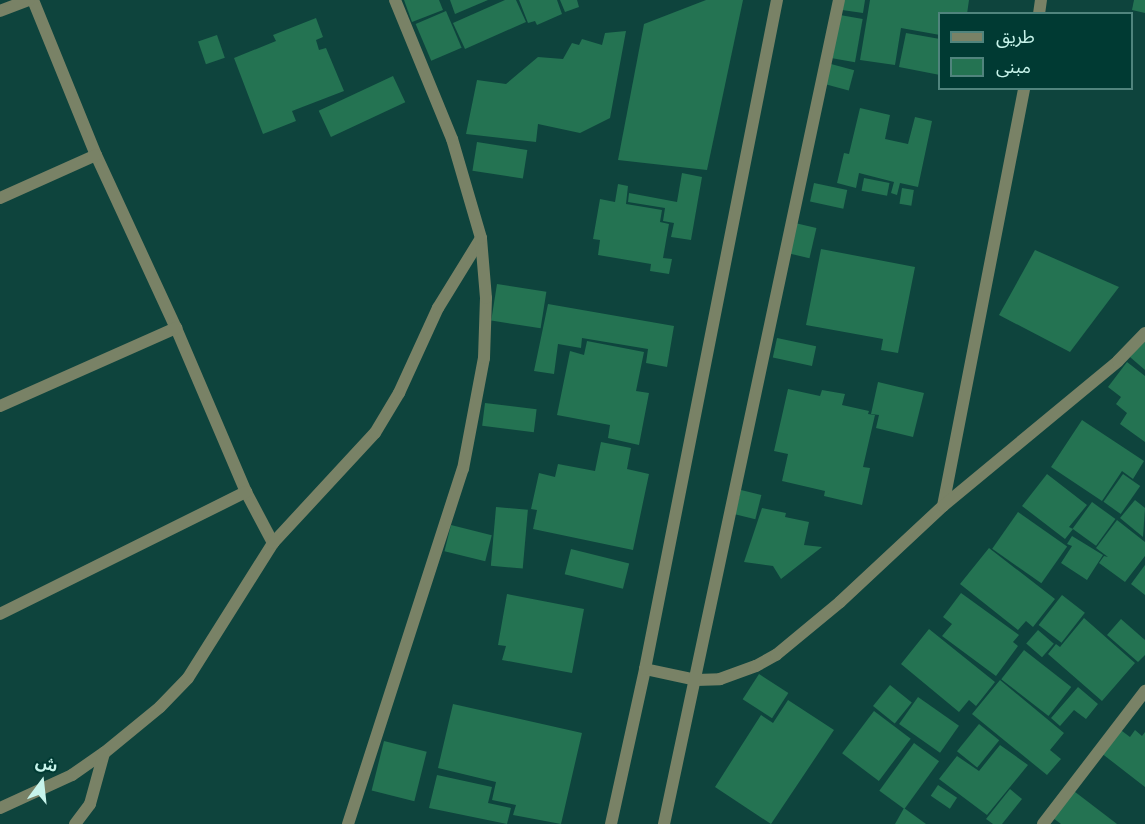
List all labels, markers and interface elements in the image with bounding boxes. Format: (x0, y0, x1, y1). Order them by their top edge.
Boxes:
legend (938, 12, 1133, 90)
text: طريق (996, 24, 1035, 50)
text: مبنى (996, 54, 1031, 80)
text: ش (33, 750, 60, 778)
north arrow (12, 752, 72, 812)

